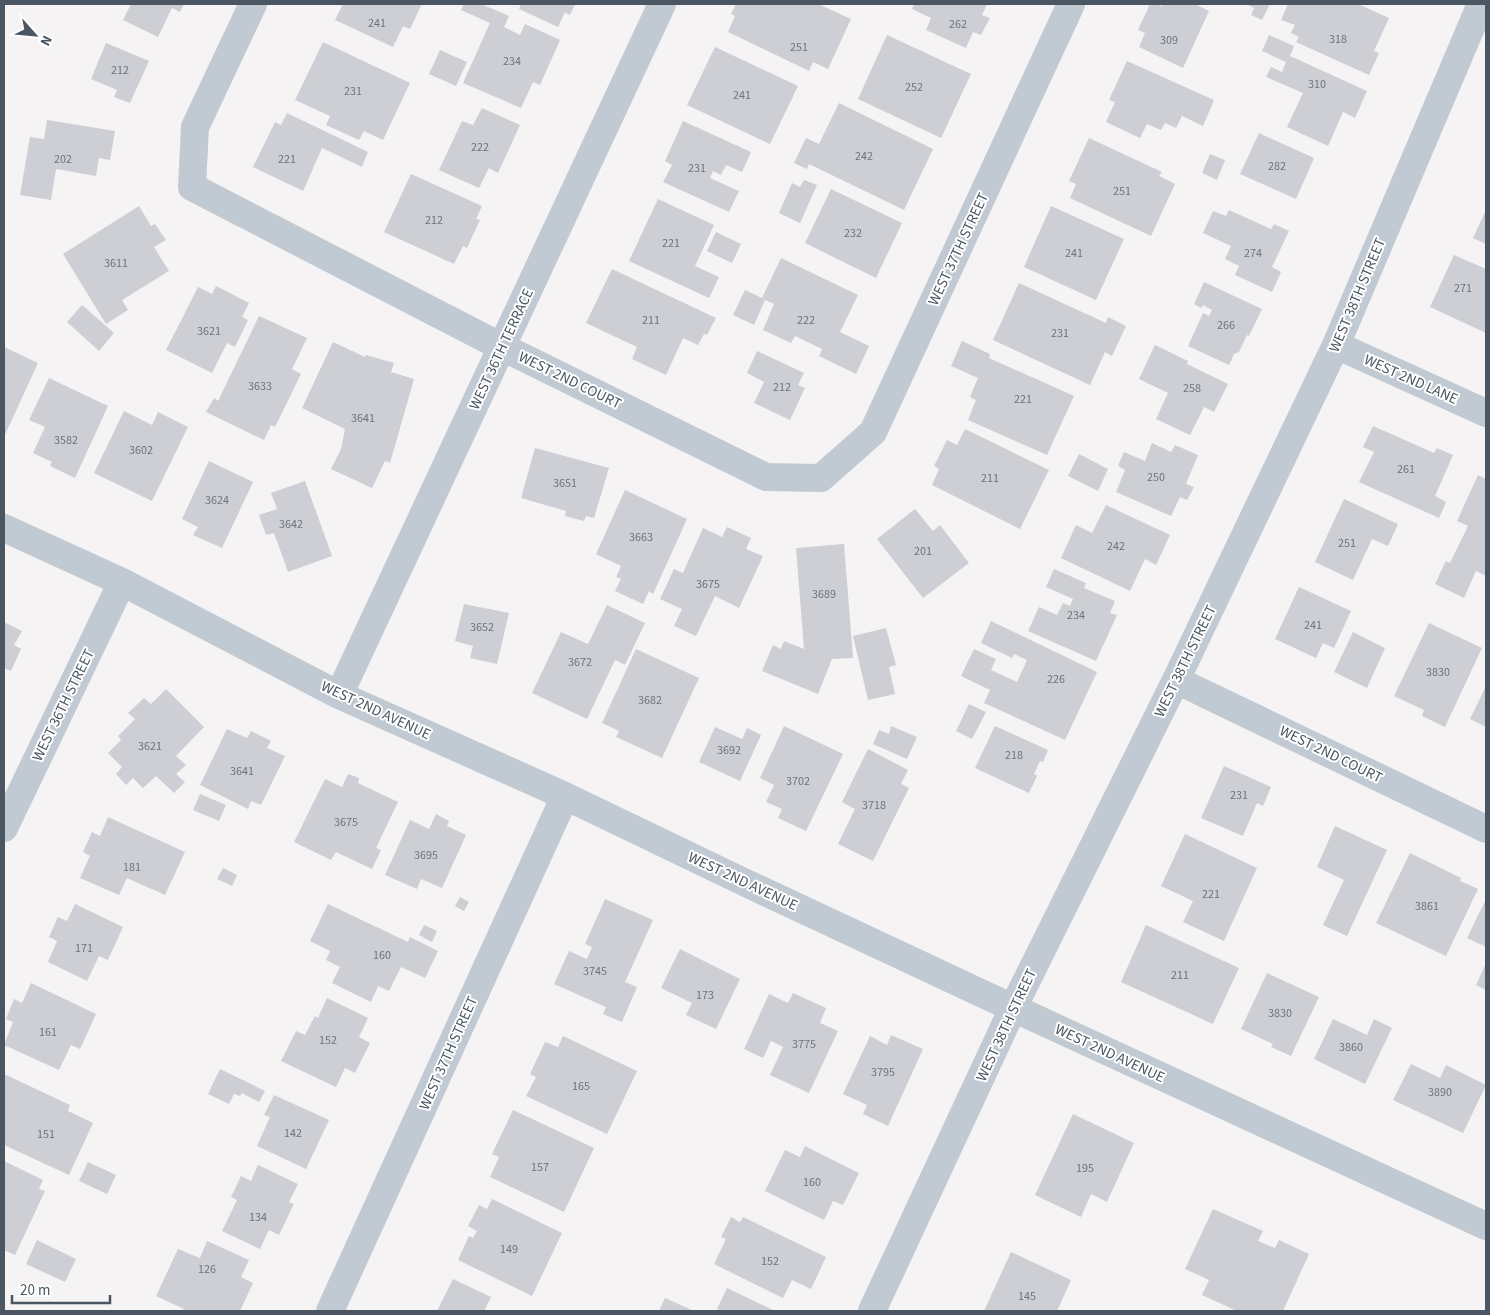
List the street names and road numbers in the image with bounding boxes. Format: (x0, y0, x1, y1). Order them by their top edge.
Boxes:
street label: WEST 37TH STREET (923, 189, 994, 309)
street label: WEST 38TH STREET (1324, 235, 1391, 356)
street label: WEST 36TH TERRACE (464, 285, 539, 413)
street label: WEST 2ND COURT (515, 346, 625, 414)
street label: WEST 2ND LANE (1360, 349, 1461, 410)
street label: WEST 38TH STREET (1149, 602, 1222, 721)
street label: WEST 36TH STREET (27, 646, 100, 765)
street label: WEST 2ND AVENUE (318, 676, 434, 745)
street label: WEST 2ND COURT (1276, 720, 1386, 788)
street label: WEST 2ND AVENUE (685, 847, 801, 916)
street label: WEST 38TH STREET (971, 965, 1042, 1085)
street label: WEST 37TH STREET (414, 993, 483, 1113)
street label: WEST 2ND AVENUE (1052, 1019, 1168, 1088)

